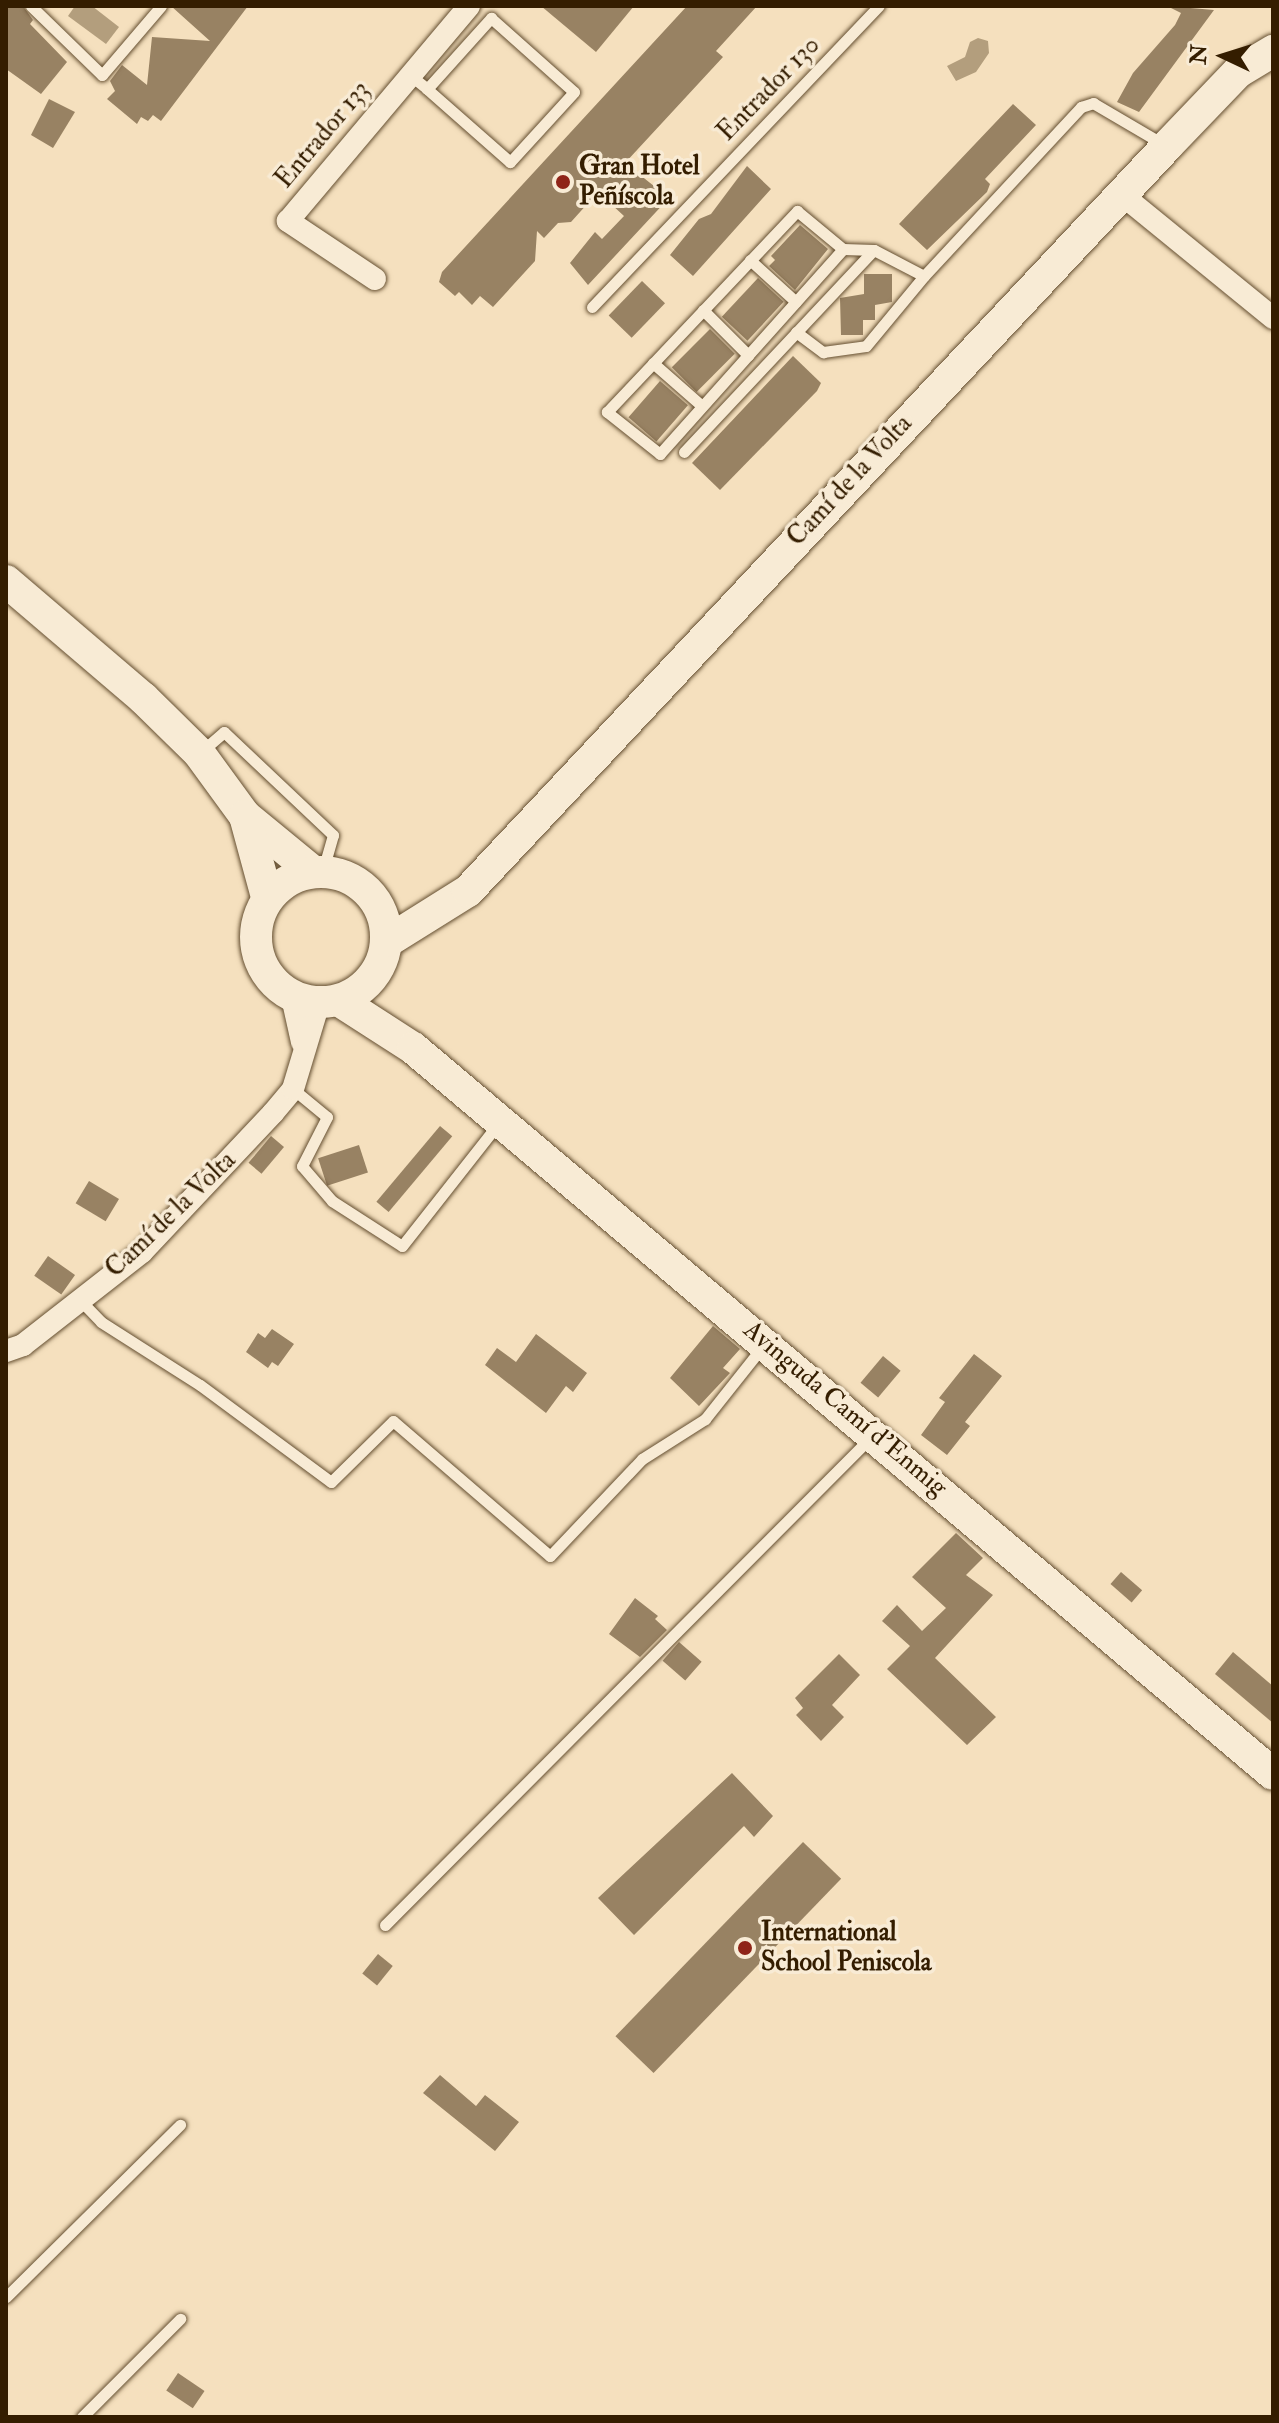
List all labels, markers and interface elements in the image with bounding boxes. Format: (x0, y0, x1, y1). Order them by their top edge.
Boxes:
north arrow (1183, 16, 1263, 96)
street label: Entrador 130 (711, 30, 827, 148)
text: N (1184, 44, 1214, 65)
street label: Entrador 133 (269, 75, 377, 195)
place label: Gran Hotel Peñíscola (579, 151, 700, 212)
marker: Gran Hotel Peñíscola (554, 173, 572, 191)
street label: Camí de la Volta (781, 409, 919, 553)
street label: Camí de la Volta (100, 1145, 242, 1285)
street label: Avinguda Camí d'Enmig (737, 1315, 953, 1503)
place label: International School Peniscola (761, 1917, 931, 1978)
marker: International School Peniscola (736, 1939, 754, 1957)

